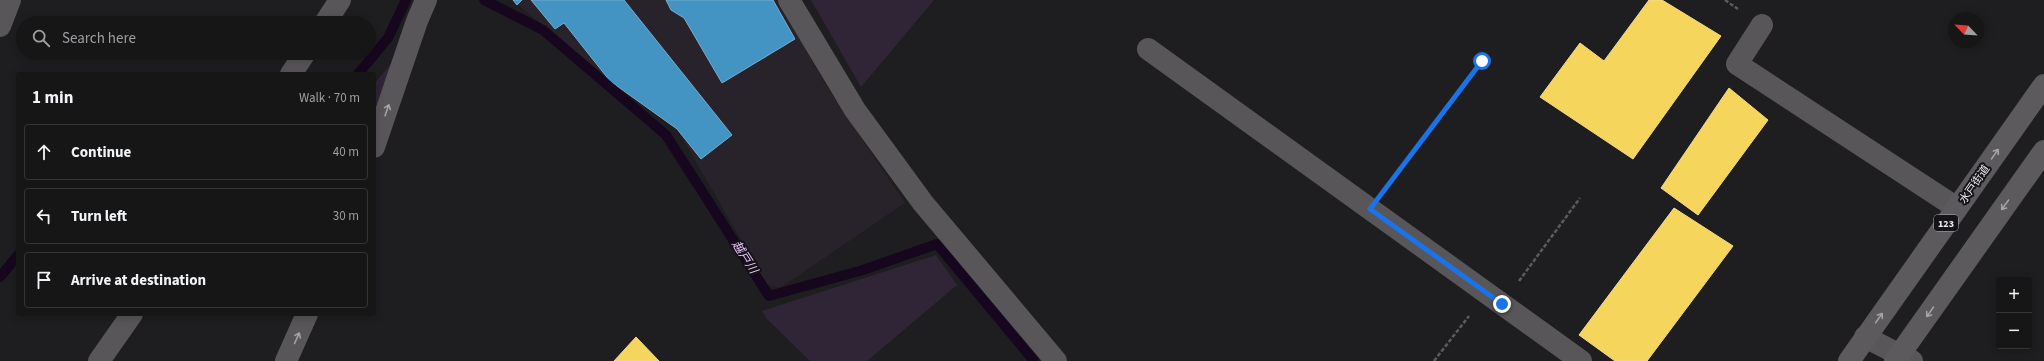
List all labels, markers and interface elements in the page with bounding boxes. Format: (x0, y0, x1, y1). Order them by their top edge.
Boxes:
north arrow (1948, 12, 1984, 48)
search box (16, 16, 376, 60)
icon: search (30, 27, 52, 49)
text: Search here (62, 28, 136, 49)
route start (1473, 52, 1491, 70)
text: 1 min (32, 86, 73, 110)
text: Walk · 70 m (299, 89, 360, 107)
one-way arrow (383, 104, 391, 116)
icon: ahead (33, 141, 55, 163)
text: Continue (71, 142, 131, 163)
text: 40 m (333, 143, 359, 161)
one-way arrow (1991, 149, 1999, 160)
street label: 水戸街道 (1956, 162, 1993, 207)
one-way arrow (2001, 200, 2009, 211)
icon: left (33, 205, 55, 227)
text: Turn left (71, 206, 127, 227)
text: 30 m (333, 207, 359, 225)
road number: 123 (1934, 215, 1958, 231)
water label: 越戸川 (728, 238, 763, 279)
icon: arrive (33, 269, 55, 291)
text: Arrive at destination (71, 270, 206, 291)
map controls (1996, 277, 2032, 349)
button: + (1996, 277, 2032, 313)
route end (1493, 295, 1511, 313)
one-way arrow (1926, 306, 1934, 317)
one-way arrow (1875, 312, 1883, 323)
button: − (1996, 313, 2032, 349)
one-way arrow (294, 332, 301, 344)

